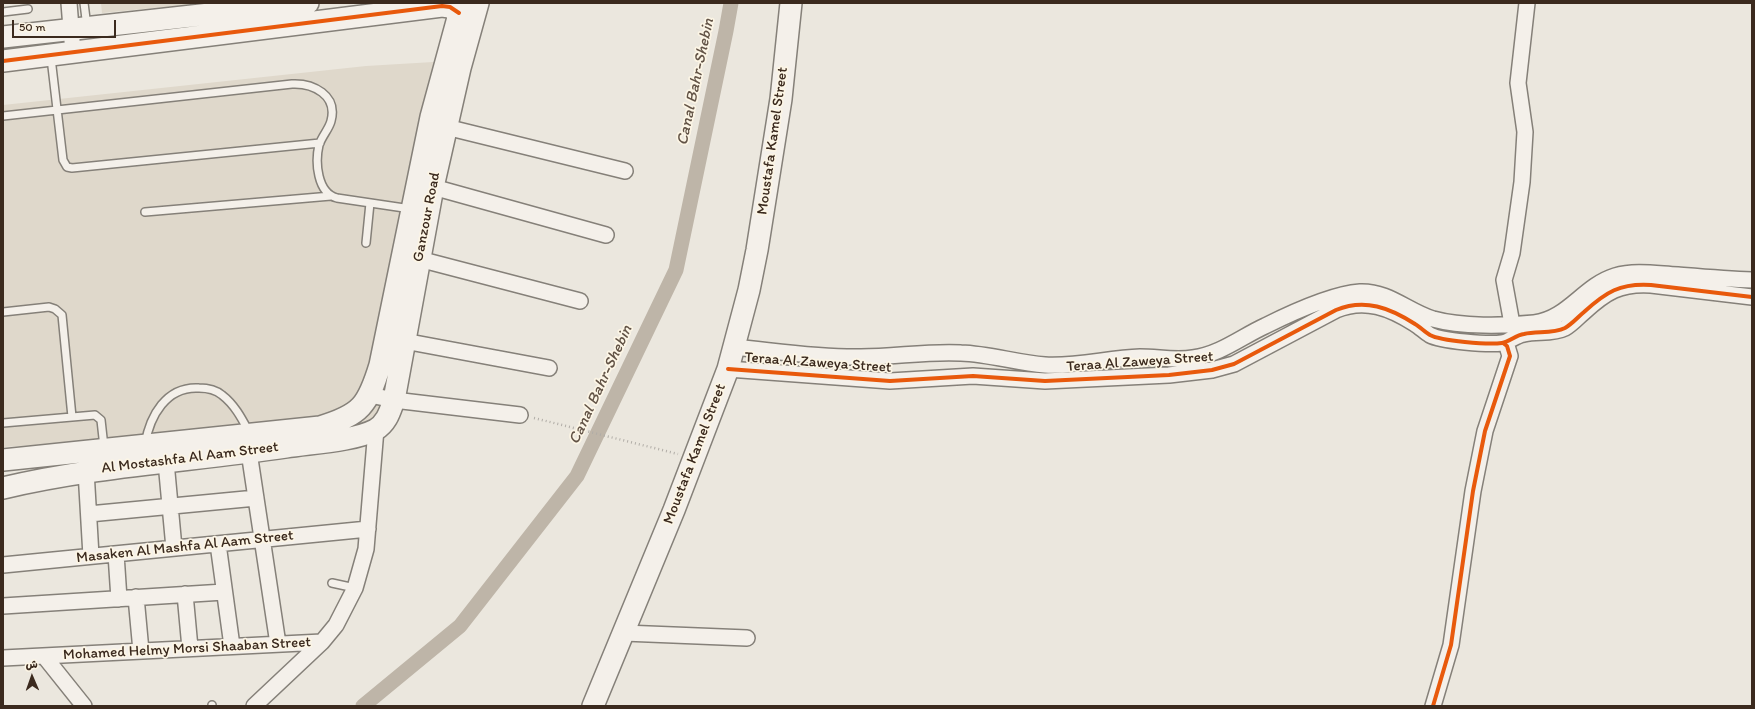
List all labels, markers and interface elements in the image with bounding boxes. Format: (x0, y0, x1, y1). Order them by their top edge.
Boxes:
scale bar (14, 12, 118, 38)
water label: Canal Bahr-Shebin (673, 17, 719, 147)
text: 50 m (19, 20, 45, 34)
street label: Moustafa Kamel Street (754, 66, 792, 216)
street label: Ganzour Road (409, 171, 445, 263)
water label: Canal Bahr-Shebin (565, 322, 637, 448)
street label: Teraa Al Zaweya Street (1066, 348, 1214, 376)
street label: Teraa Al Zaweya Street (744, 349, 892, 377)
street label: Moustafa Kamel Street (660, 381, 730, 527)
street label: Al Mostashfa Al Aam Street (100, 438, 280, 478)
street label: Masaken Al Mashfa Al Aam Street (76, 527, 294, 567)
street label: Mohamed Helmy Morsi Shaaban Street (63, 634, 311, 664)
north arrow (12, 657, 52, 697)
text: ش (25, 658, 38, 671)

